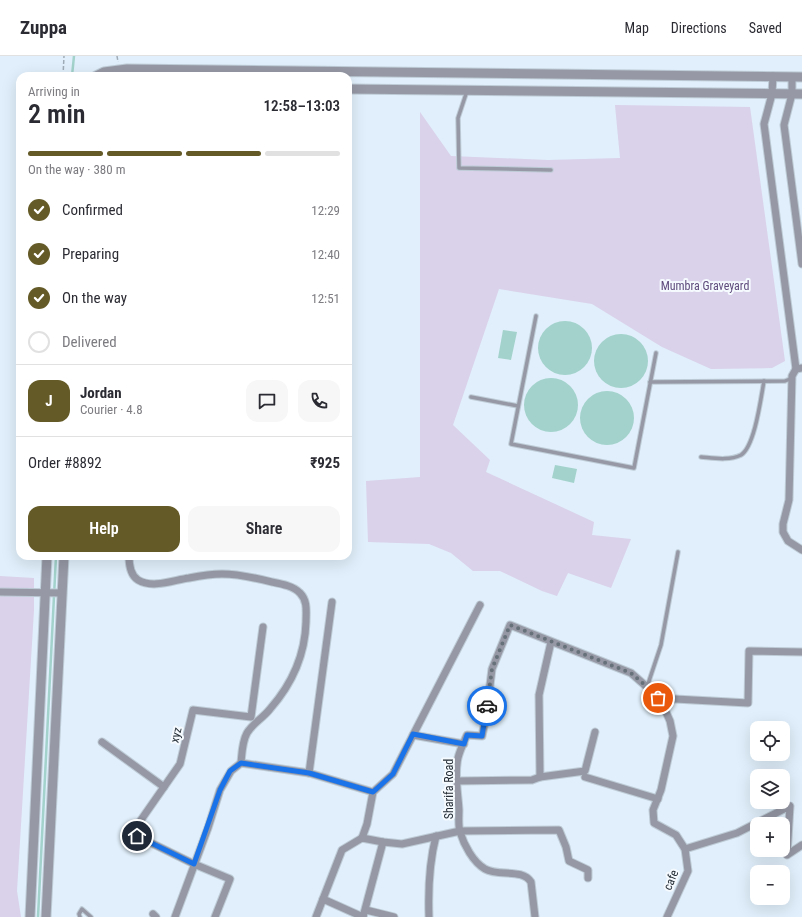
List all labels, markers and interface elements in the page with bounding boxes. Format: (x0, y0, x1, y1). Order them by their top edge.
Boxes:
text: Zuppa (20, 16, 67, 39)
text: Map (625, 20, 649, 36)
text: Directions (671, 20, 727, 36)
text: Saved (749, 20, 782, 36)
text: Arriving in (28, 84, 80, 99)
text: 12:58–13:03 (263, 97, 340, 115)
text: 2 min (28, 99, 86, 129)
text: On the way · 380 m (28, 162, 125, 177)
icon: check (28, 199, 50, 221)
text: Confirmed (62, 201, 123, 219)
text: 12:29 (311, 203, 340, 218)
icon: check (28, 243, 50, 265)
text: Preparing (62, 245, 119, 263)
text: 12:40 (311, 247, 340, 262)
park label: Mumbra Graveyard (661, 279, 749, 293)
icon: check (28, 287, 50, 309)
text: On the way (62, 289, 127, 307)
text: 12:51 (311, 291, 340, 306)
text: Delivered (62, 333, 117, 351)
button: chat (246, 380, 288, 422)
button: phone (298, 380, 340, 422)
text: Jordan (80, 384, 122, 402)
text: J (45, 392, 53, 410)
text: Courier · 4.8 (80, 402, 143, 417)
text: Order #8892 (28, 454, 102, 472)
text: ₹925 (310, 454, 340, 472)
button: Help (28, 506, 180, 552)
button: Share (188, 506, 340, 552)
pin (641, 681, 675, 715)
courier (467, 686, 507, 726)
icon: bag (647, 687, 669, 709)
icon: car (476, 695, 498, 717)
map controls (750, 721, 790, 905)
button: locate (750, 721, 790, 761)
street label: xyz (167, 726, 185, 744)
street label: Sharifa Road (442, 759, 456, 819)
button: layers (750, 769, 790, 809)
button: + (750, 817, 790, 857)
pin (120, 819, 154, 853)
icon: home (126, 825, 148, 847)
button: − (750, 865, 790, 905)
street label: cafe (661, 867, 681, 892)

